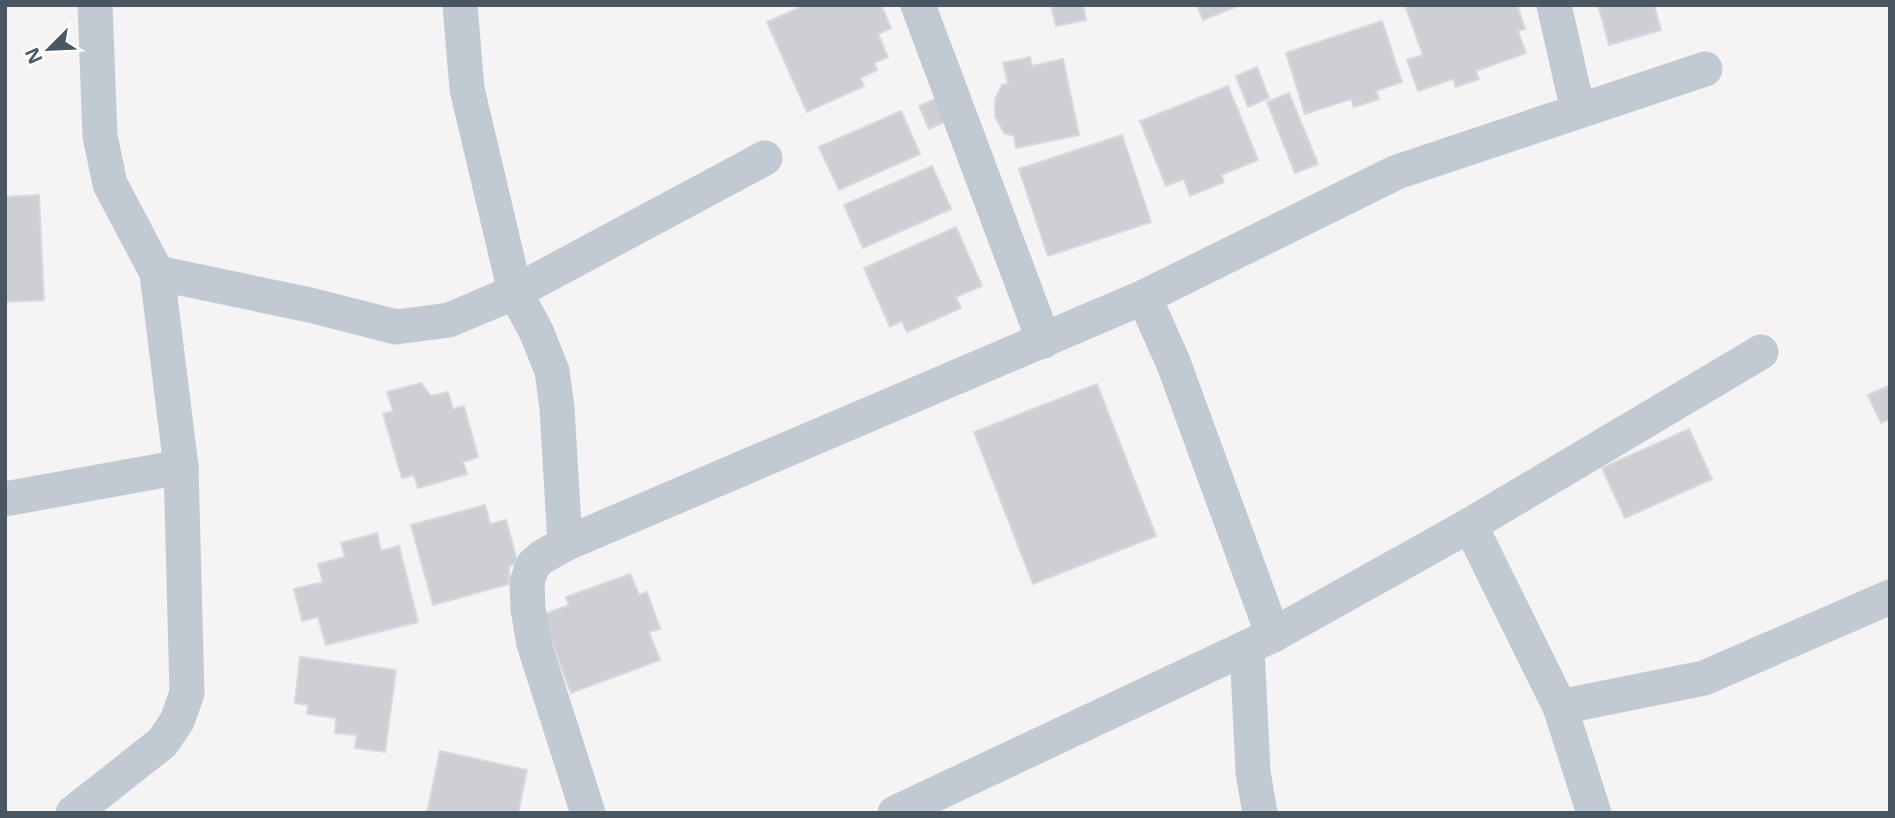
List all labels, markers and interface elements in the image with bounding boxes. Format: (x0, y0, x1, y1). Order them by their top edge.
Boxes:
north arrow (14, 14, 84, 84)
text: N (18, 44, 48, 68)

